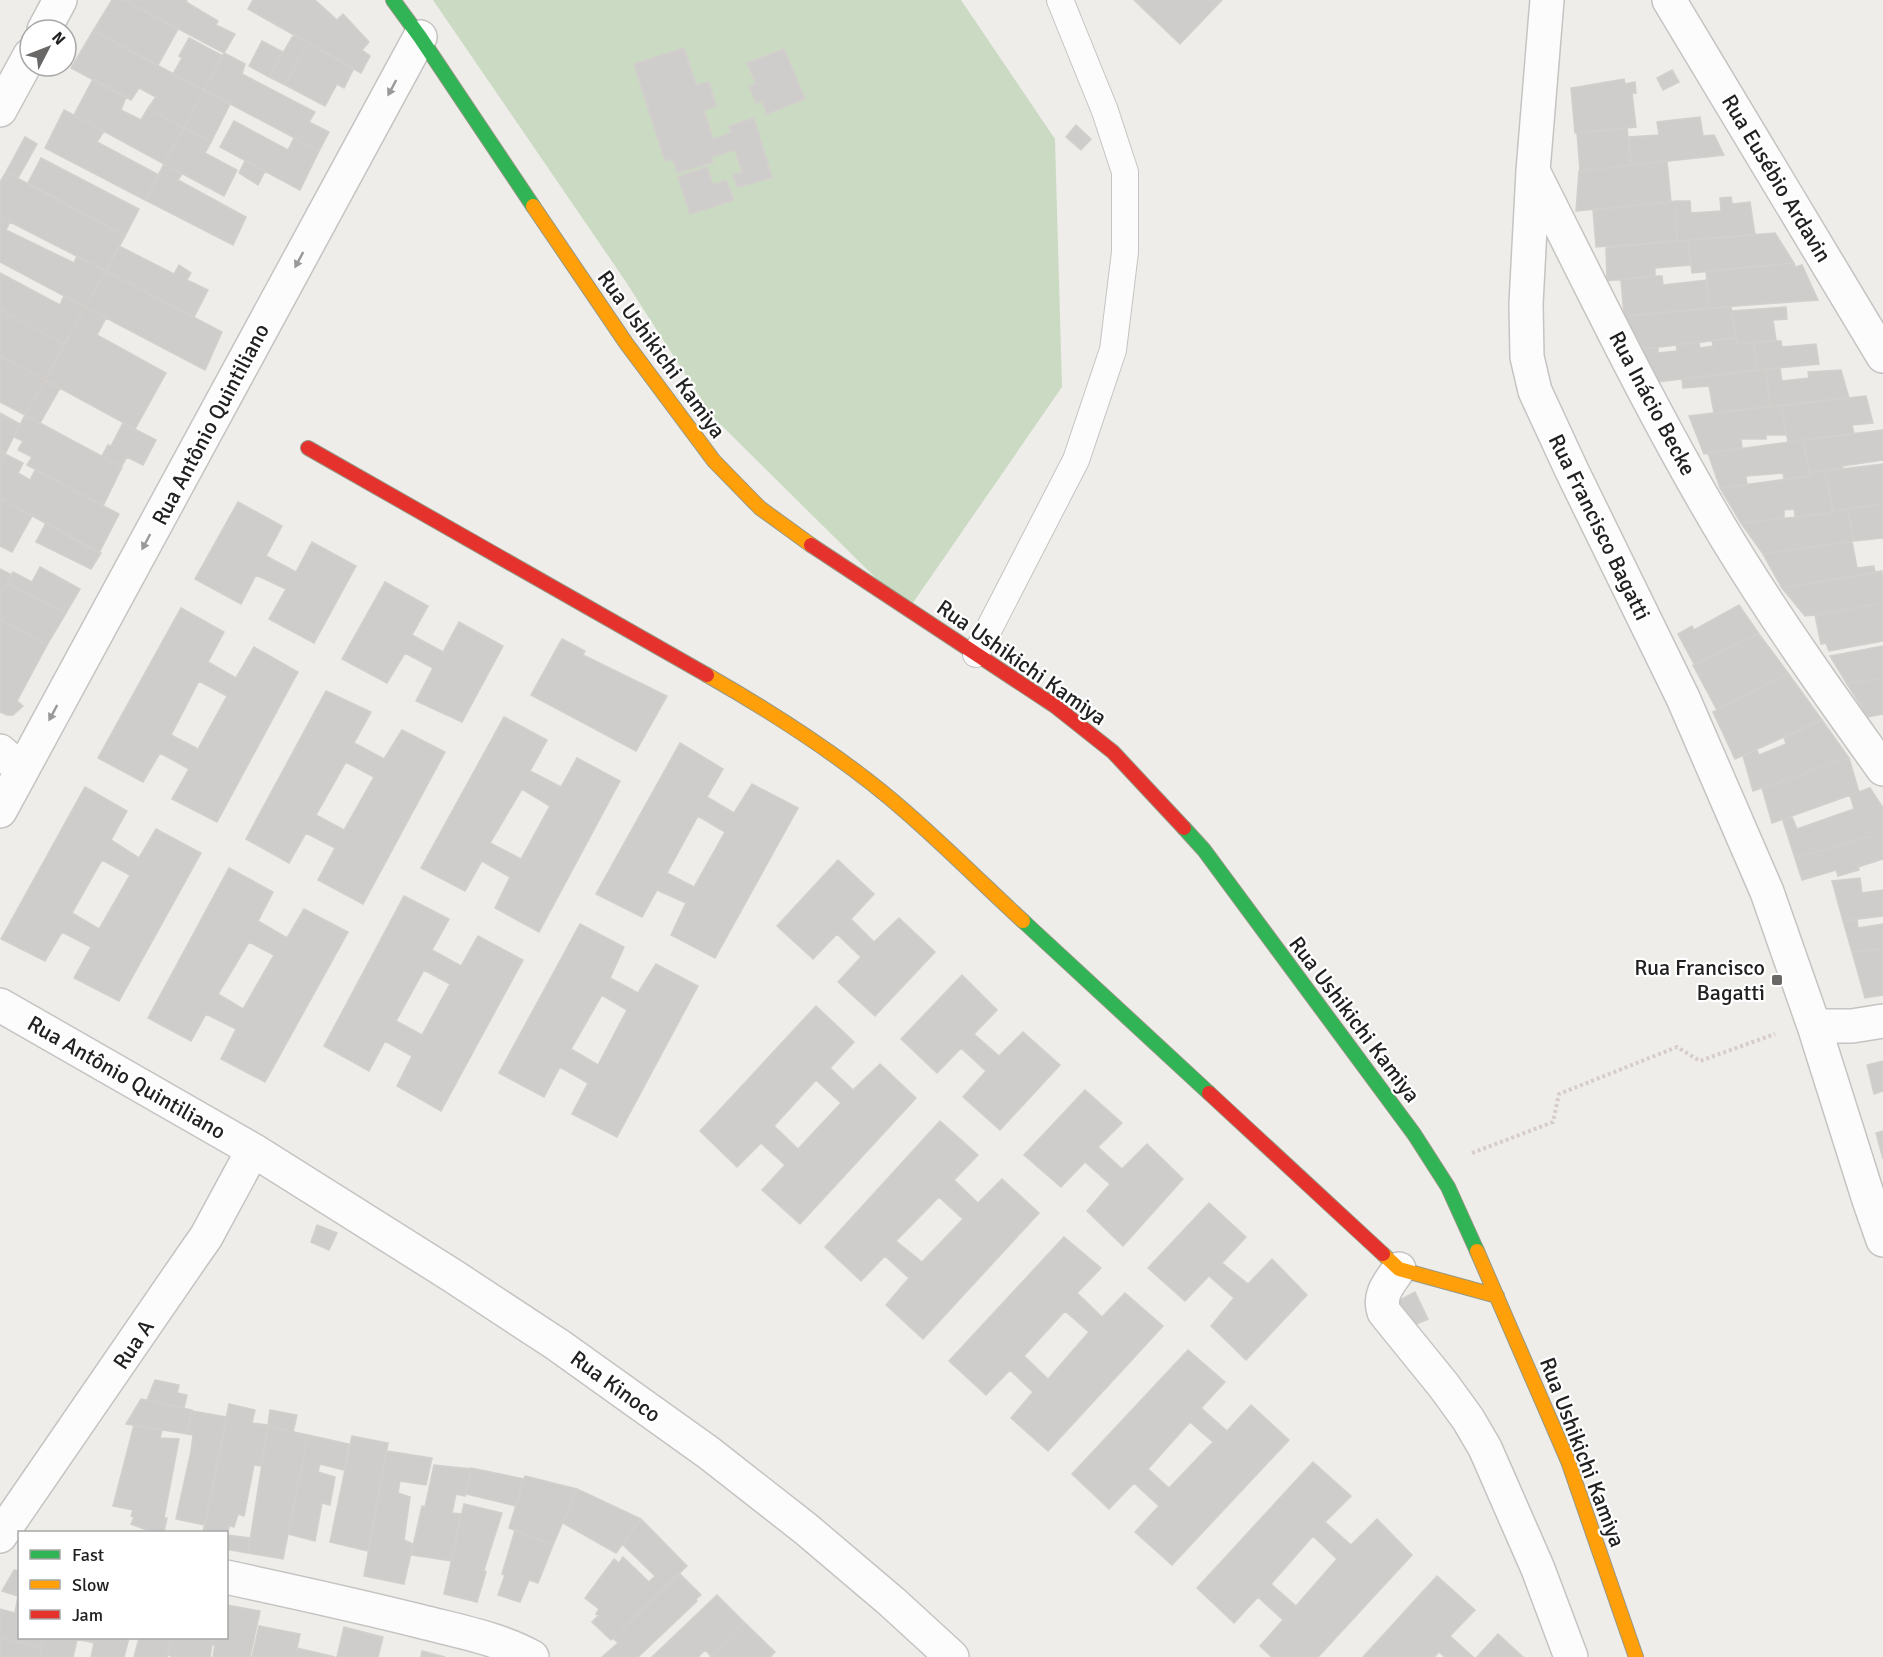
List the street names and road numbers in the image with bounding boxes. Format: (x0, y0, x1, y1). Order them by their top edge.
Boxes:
street label: Rua Eusébio Ardavin (1716, 89, 1837, 267)
street label: Rua Ushikichi Kamiya (592, 265, 732, 444)
street label: Rua Antônio Quintiliano (146, 319, 275, 530)
street label: Rua Inácio Becke (1603, 327, 1702, 480)
street label: Rua Francisco Bagatti (1543, 430, 1656, 625)
street label: Rua Ushikichi Kamiya (932, 594, 1112, 731)
street label: Rua Ushikichi Kamiya (1283, 931, 1426, 1108)
street label: Rua Antônio Quintiliano (23, 1010, 231, 1145)
street label: Rua A (107, 1314, 160, 1374)
street label: Rua Kinoco (565, 1345, 666, 1428)
street label: Rua Ushikichi Kamiya (1534, 1353, 1631, 1551)

